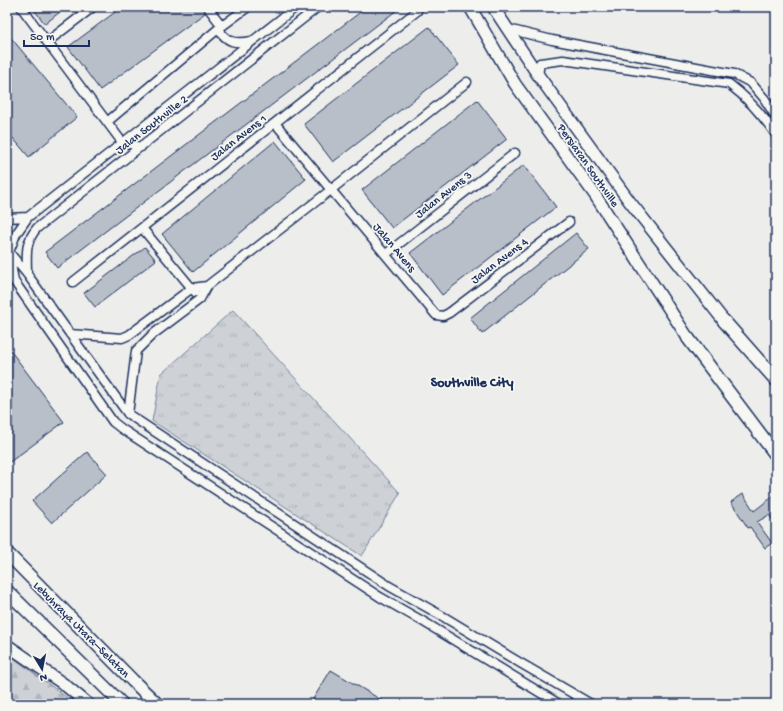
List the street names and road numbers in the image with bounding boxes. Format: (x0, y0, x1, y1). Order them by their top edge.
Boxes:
street label: Jalan Southville 2 (113, 93, 191, 158)
street label: Jalan Avens 1 (208, 112, 270, 165)
street label: Persiaran Southville (553, 121, 622, 211)
street label: Jalan Avens 3 (413, 169, 476, 222)
street label: Jalan Avens (369, 221, 418, 276)
street label: Jalan Avens 4 (469, 235, 532, 288)
street label: Lebuhraya Utara–Selatan (30, 579, 132, 682)

